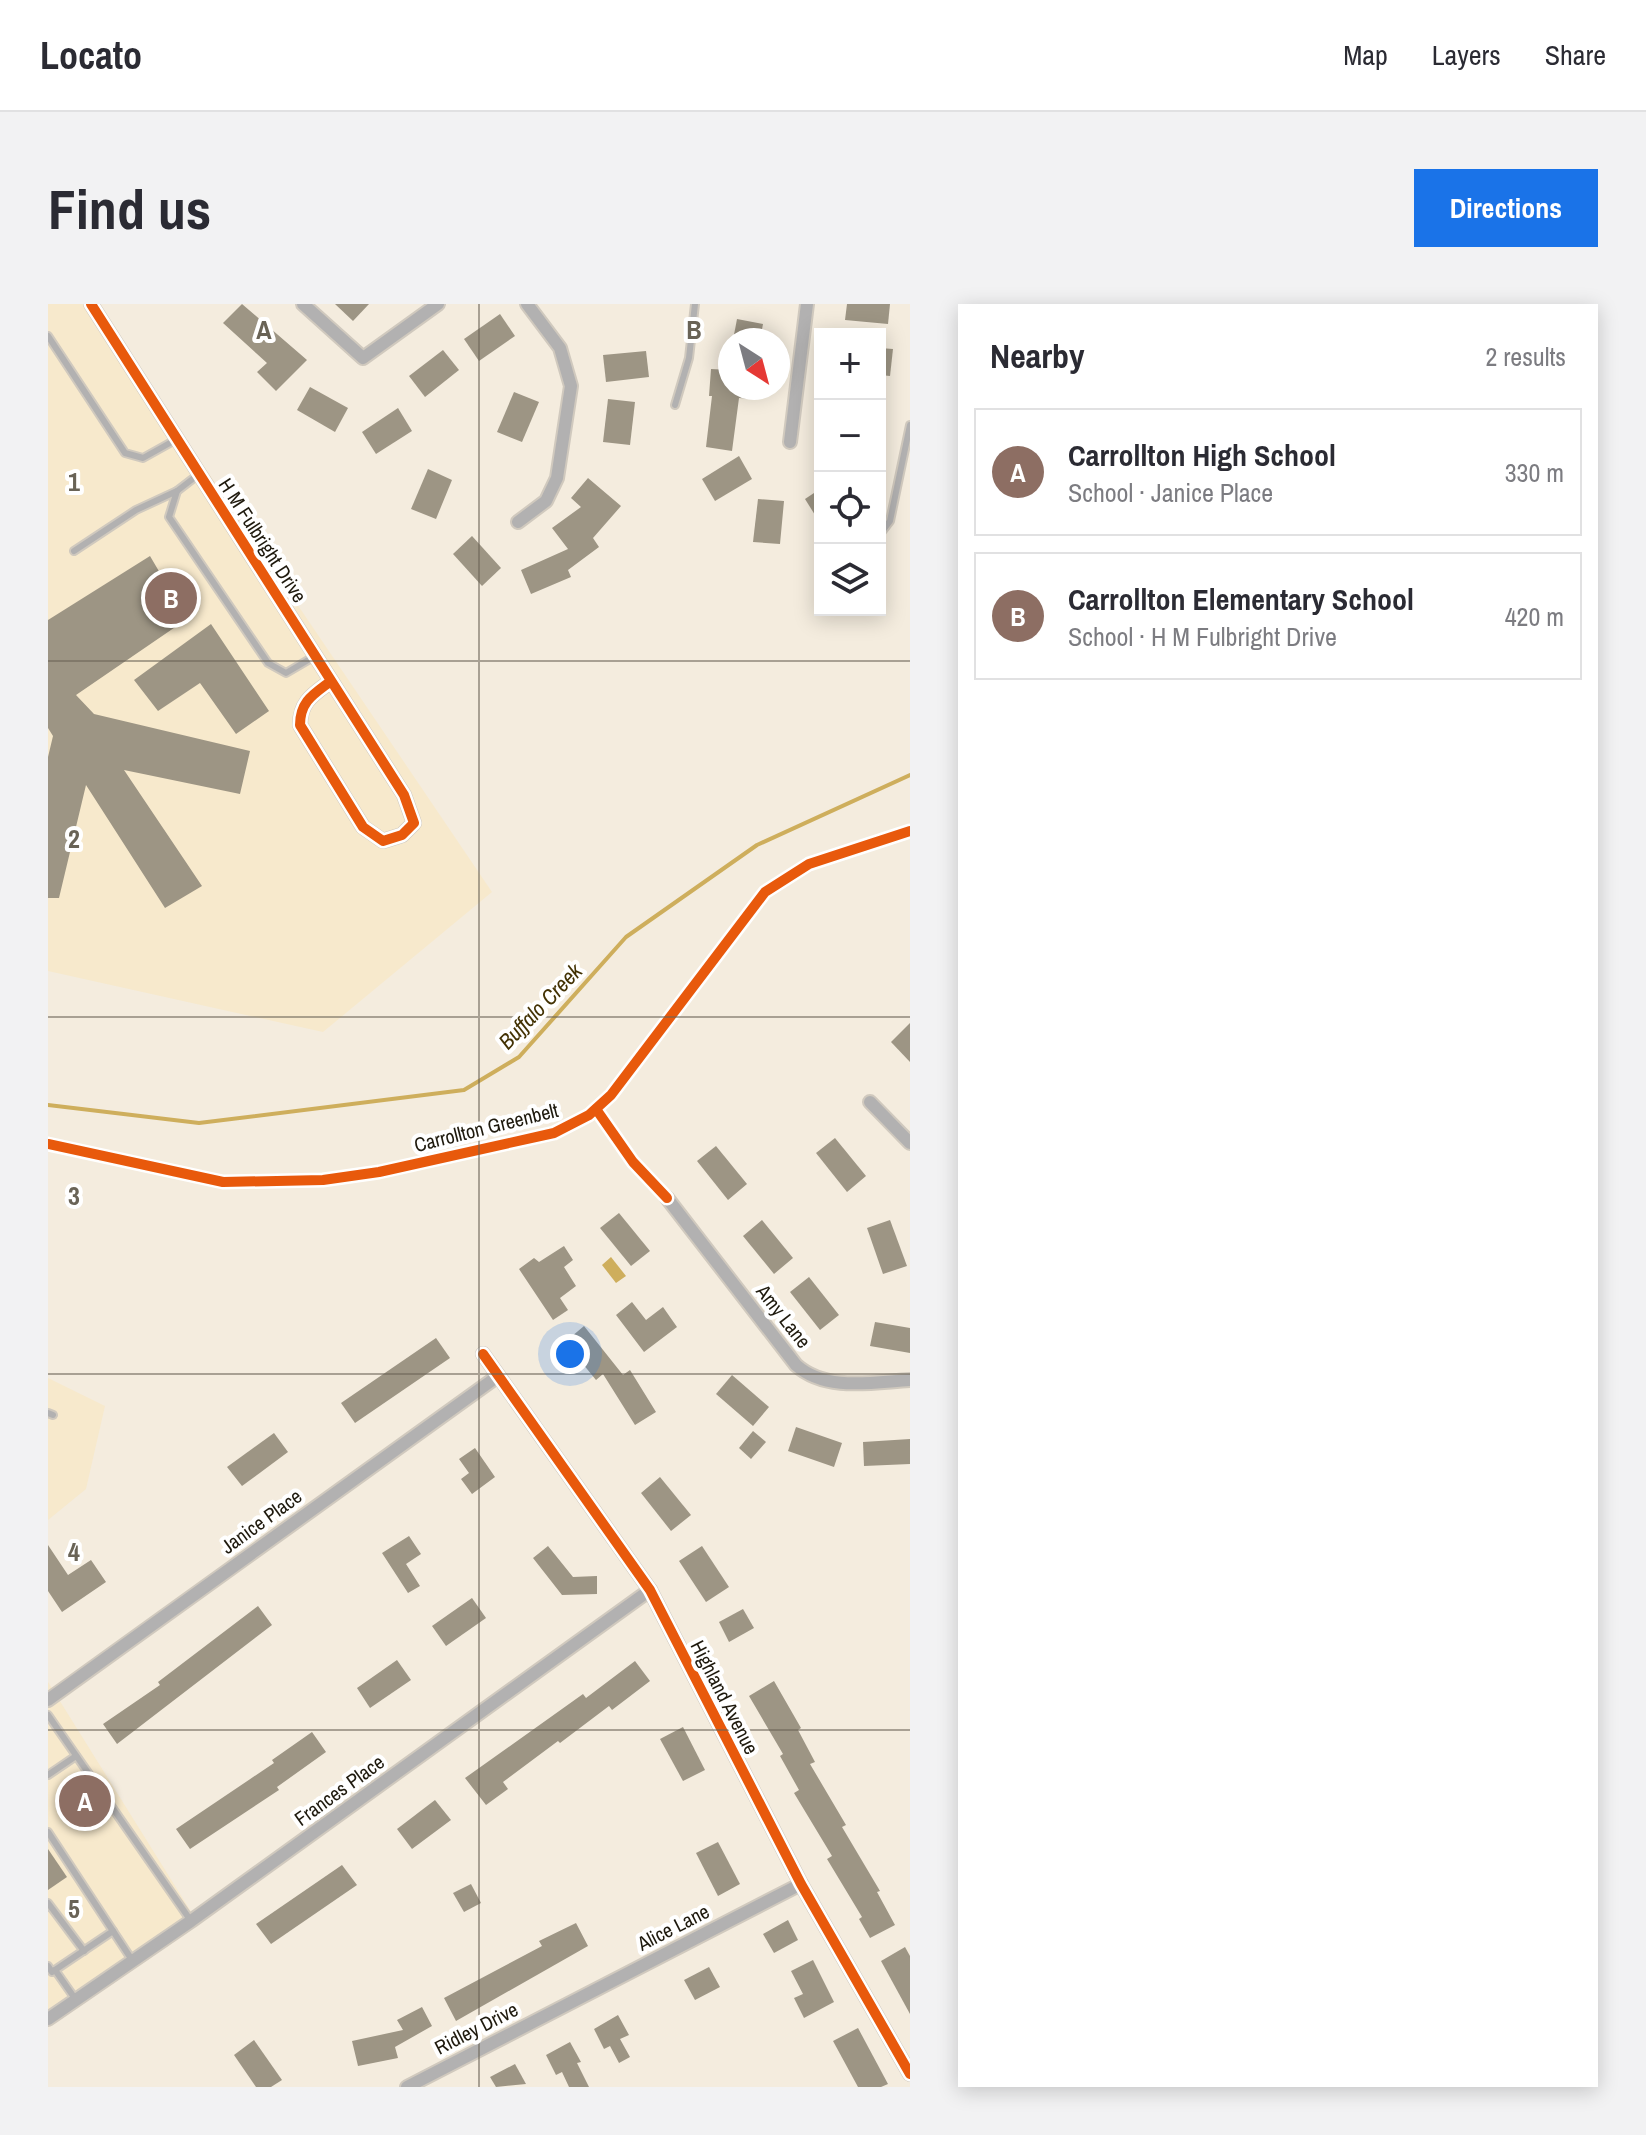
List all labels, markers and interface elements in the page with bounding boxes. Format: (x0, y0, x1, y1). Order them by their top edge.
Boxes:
text: Locato (40, 30, 142, 81)
text: Map (1343, 36, 1388, 74)
text: Layers (1432, 36, 1501, 74)
text: Share (1545, 36, 1606, 74)
button: Directions (1414, 169, 1598, 247)
text: Find us (48, 171, 211, 246)
text: A (256, 312, 272, 347)
text: B (686, 312, 702, 347)
north arrow (718, 328, 790, 400)
map controls (814, 328, 886, 616)
button: + (814, 328, 886, 400)
text: Nearby (990, 333, 1085, 379)
text: 2 results (1485, 339, 1566, 374)
button: − (814, 400, 886, 472)
text: Carrollton High School (1068, 435, 1336, 475)
text: A (1010, 455, 1026, 490)
text: 330 m (1505, 455, 1564, 490)
text: 1 (68, 464, 80, 499)
button: locate (814, 472, 886, 544)
street label: H M Fulbright Drive (213, 473, 313, 607)
text: School · Janice Place (1068, 475, 1273, 510)
button: layers (814, 544, 886, 616)
pin: B (145, 568, 197, 628)
text: Carrollton Elementary School (1068, 579, 1414, 619)
text: B (1010, 599, 1026, 634)
text: 420 m (1505, 599, 1564, 634)
text: School · H M Fulbright Drive (1068, 619, 1337, 654)
text: 2 (68, 821, 80, 856)
water label: Buffalo Creek (491, 956, 589, 1056)
street label: Carrollton Greenbelt (411, 1096, 561, 1158)
text: 3 (68, 1178, 80, 1213)
street label: Amy Lane (750, 1278, 817, 1353)
your location (550, 1334, 590, 1374)
street label: Janice Place (215, 1482, 307, 1560)
text: 4 (68, 1534, 80, 1569)
street label: Highland Avenue (685, 1635, 765, 1759)
street label: Frances Place (289, 1748, 389, 1832)
pin: A (59, 1771, 111, 1831)
text: 5 (68, 1891, 80, 1926)
street label: Alice Lane (631, 1897, 714, 1957)
street label: Ridley Drive (430, 1995, 522, 2061)

